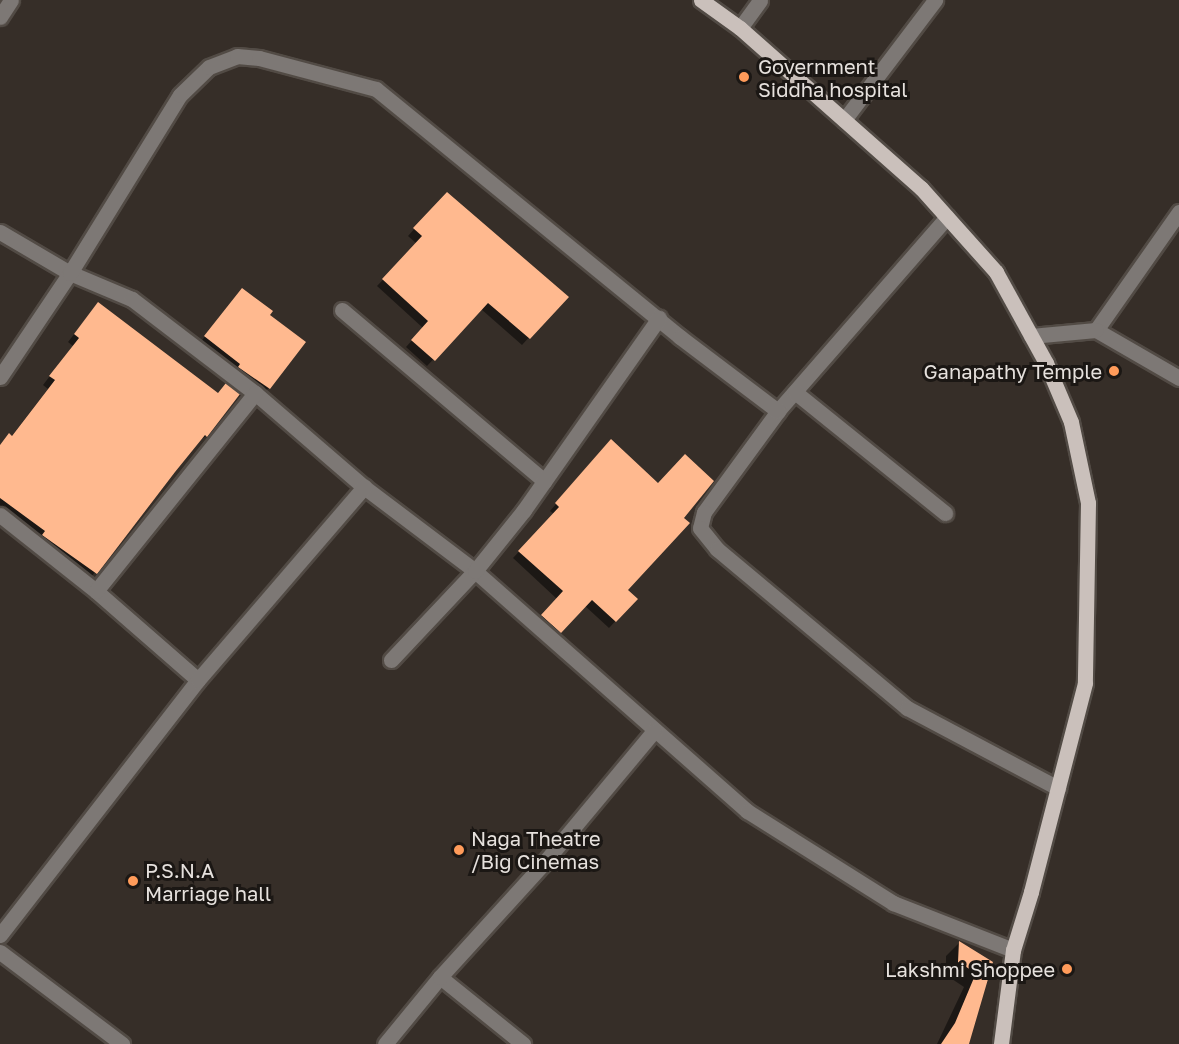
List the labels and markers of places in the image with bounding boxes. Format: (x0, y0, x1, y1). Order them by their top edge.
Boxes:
place label: Government Siddha hospital (758, 54, 908, 101)
marker: Government Siddha hospital (735, 68, 753, 86)
place label: Ganapathy Temple (924, 359, 1102, 383)
marker: Ganapathy Temple (1107, 364, 1121, 378)
place label: Naga Theatre /Big Cinemas (471, 826, 601, 873)
marker: Naga Theatre /Big Cinemas (452, 843, 466, 857)
place label: P.S.N.A Marriage hall (145, 858, 271, 905)
marker: P.S.N.A Marriage hall (126, 874, 140, 888)
place label: Lakshmi Shoppee (885, 957, 1055, 981)
marker: Lakshmi Shoppee (1060, 962, 1074, 976)

